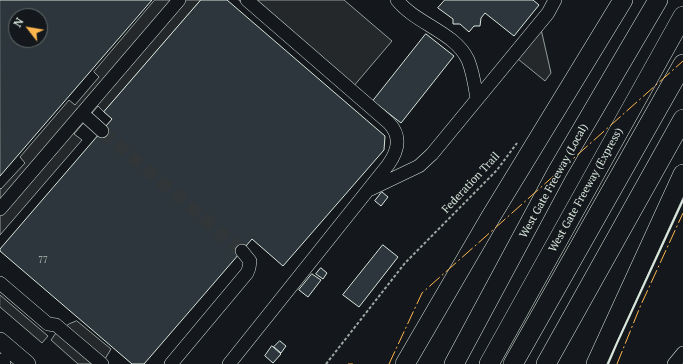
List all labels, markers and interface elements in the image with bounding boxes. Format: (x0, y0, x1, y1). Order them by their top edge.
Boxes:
north arrow (8, 8, 48, 48)
text: N (10, 15, 27, 30)
street label: West Gate Freeway (Local) (517, 122, 591, 240)
street label: West Gate Freeway (Express) (546, 125, 626, 255)
street label: Federation Trail (439, 150, 503, 216)
house number: 77 (38, 255, 48, 265)

